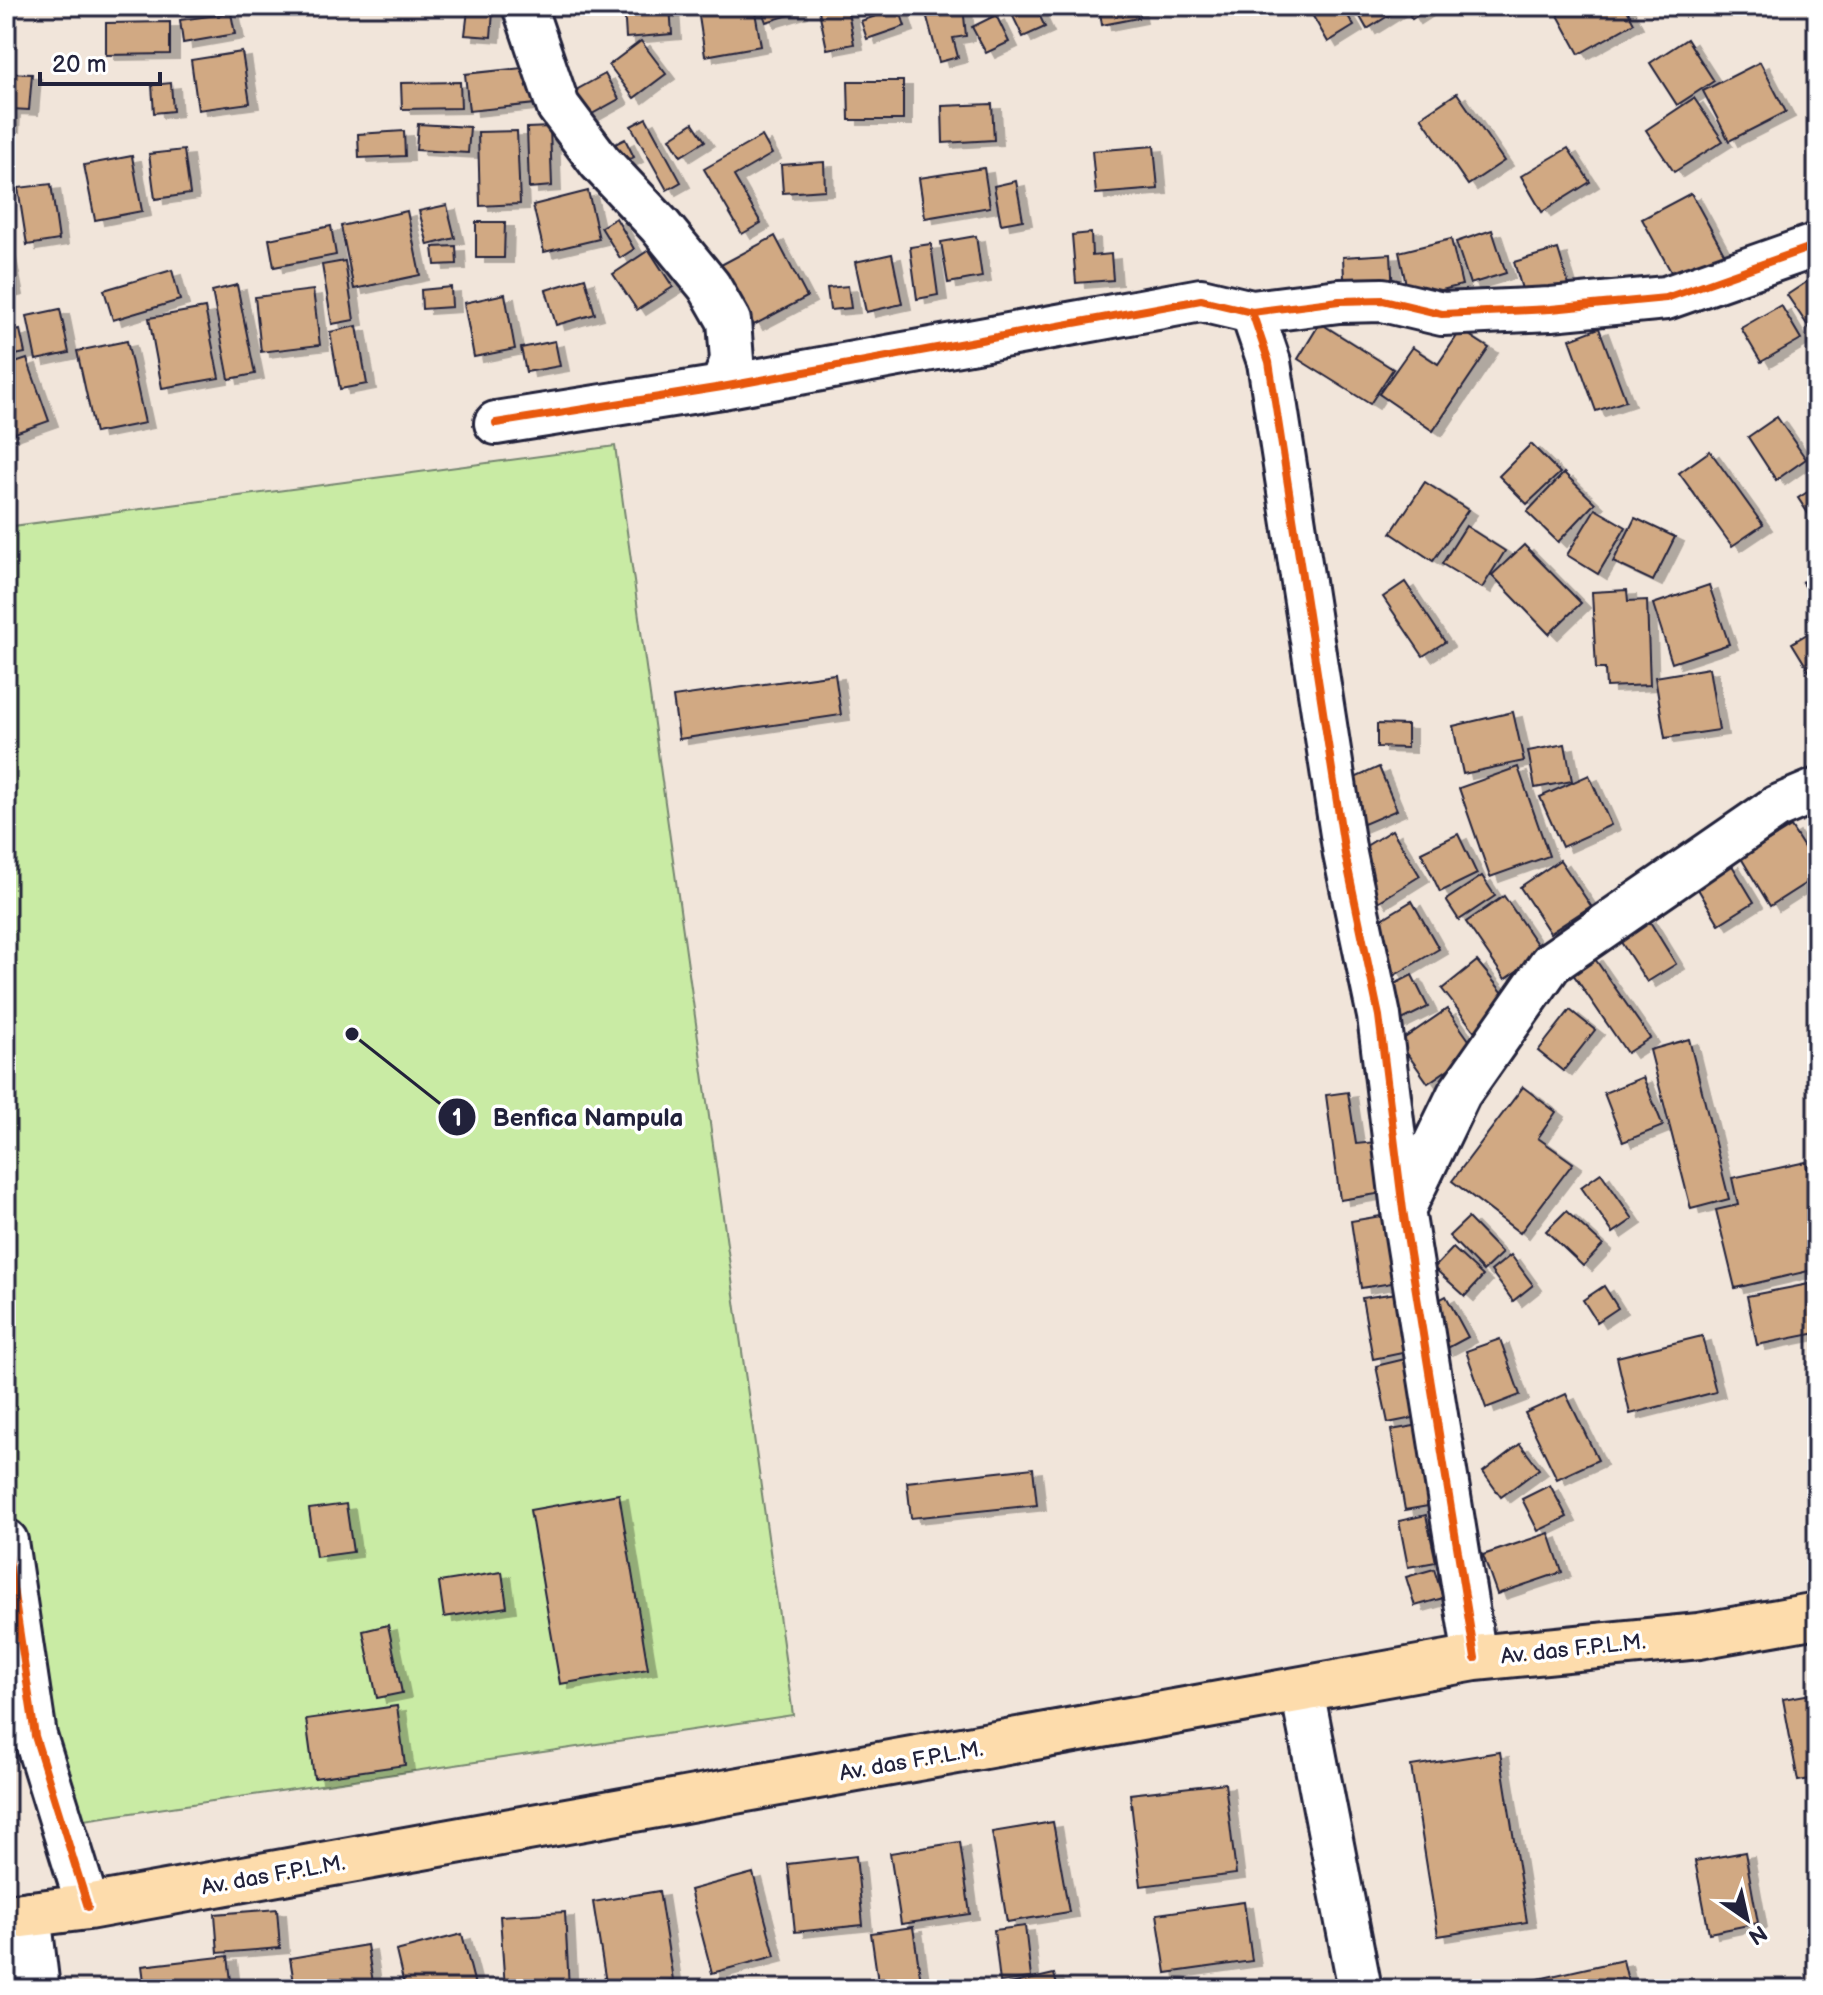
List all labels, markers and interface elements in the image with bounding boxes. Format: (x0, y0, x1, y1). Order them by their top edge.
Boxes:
scale bar (40, 36, 160, 86)
text: 20 m (52, 50, 107, 79)
callout: Benfica Nampula (437, 1093, 699, 1141)
text: 1 (452, 1104, 462, 1133)
text: Benfica Nampula (493, 1104, 683, 1133)
street label: Av. das F.P.L.M. (1499, 1628, 1647, 1671)
street label: Av. das F.P.L.M. (837, 1736, 985, 1787)
street label: Av. das F.P.L.M. (199, 1850, 347, 1901)
north arrow (1707, 1879, 1787, 1959)
text: N (1743, 1919, 1772, 1950)

